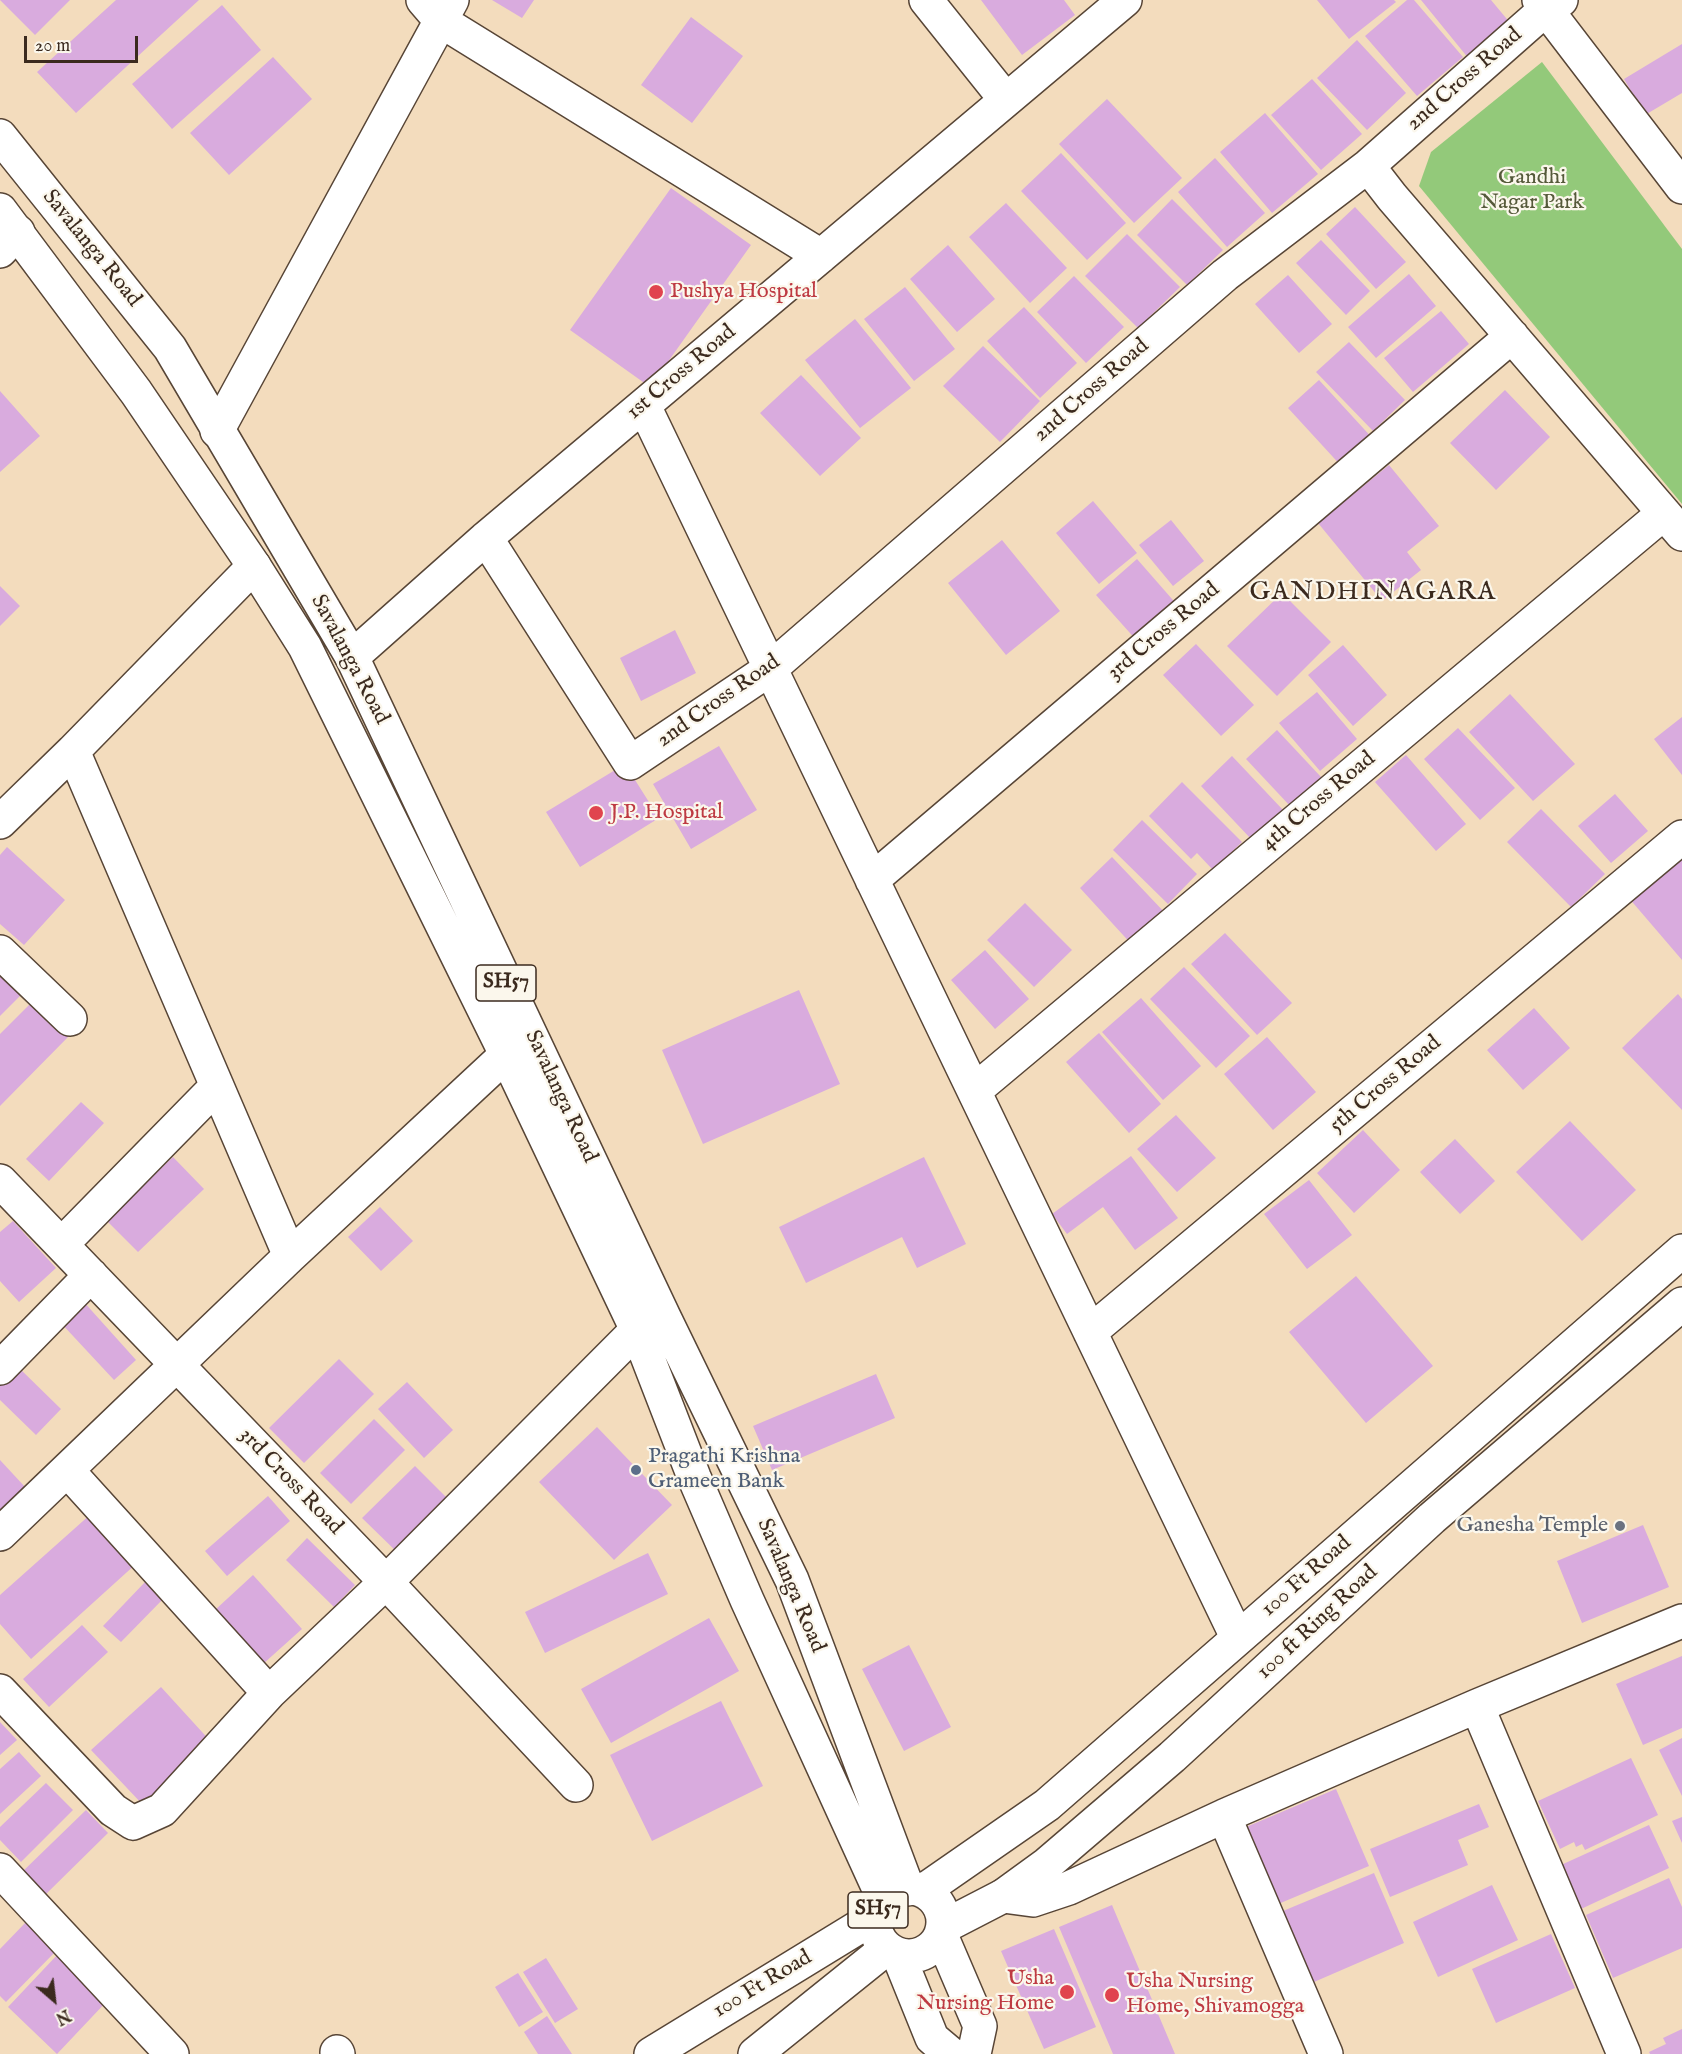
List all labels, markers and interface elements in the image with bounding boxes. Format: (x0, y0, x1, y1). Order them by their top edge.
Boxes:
street label: 2nd Cross Road (1402, 23, 1528, 137)
scale bar (27, 24, 141, 62)
text: 20 m (35, 35, 70, 58)
park label: Gandhi Nagar Park (1480, 165, 1584, 216)
street label: Savalanga Road (36, 185, 146, 313)
place label: Pushya Hospital (670, 279, 817, 305)
marker: Pushya Hospital (647, 283, 665, 301)
street label: 1st Cross Road (622, 320, 742, 426)
street label: 2nd Cross Road (1029, 334, 1155, 448)
street label: 3rd Cross Road (1103, 577, 1225, 687)
district label: GANDHINAGARA (1249, 578, 1497, 610)
street label: Savalanga Road (304, 591, 394, 729)
street label: 2nd Cross Road (652, 650, 786, 754)
street label: 4th Cross Road (1257, 747, 1381, 857)
place label: J.P. Hospital (610, 800, 723, 826)
marker: J.P. Hospital (587, 804, 605, 822)
road number: SH57 (476, 965, 536, 1001)
street label: Savalanga Road (518, 1027, 602, 1167)
street label: 5th Cross Road (1325, 1031, 1447, 1139)
street label: 3rd Cross Road (232, 1423, 348, 1541)
place label: Pragathi Krishna Grameen Bank (648, 1444, 800, 1496)
marker: Pragathi Krishna Grameen Bank (629, 1463, 643, 1477)
place label: Ganesha Temple (1456, 1513, 1608, 1539)
street label: Savalanga Road (750, 1515, 830, 1657)
marker: Ganesha Temple (1613, 1519, 1627, 1533)
street label: 100 Ft Road (1257, 1531, 1357, 1623)
street label: 100 ft Ring Road (1252, 1560, 1384, 1686)
road number: SH57 (848, 1892, 908, 1928)
street label: 100 Ft Road (709, 1945, 817, 2025)
place label: Usha Nursing Home (917, 1966, 1054, 2018)
place label: Usha Nursing Home, Shivamogga (1126, 1969, 1304, 2020)
north arrow (24, 1970, 84, 2030)
marker: Usha Nursing Home (1058, 1983, 1076, 2001)
marker: Usha Nursing Home, Shivamogga (1103, 1986, 1121, 2004)
text: N (52, 2004, 73, 2028)

